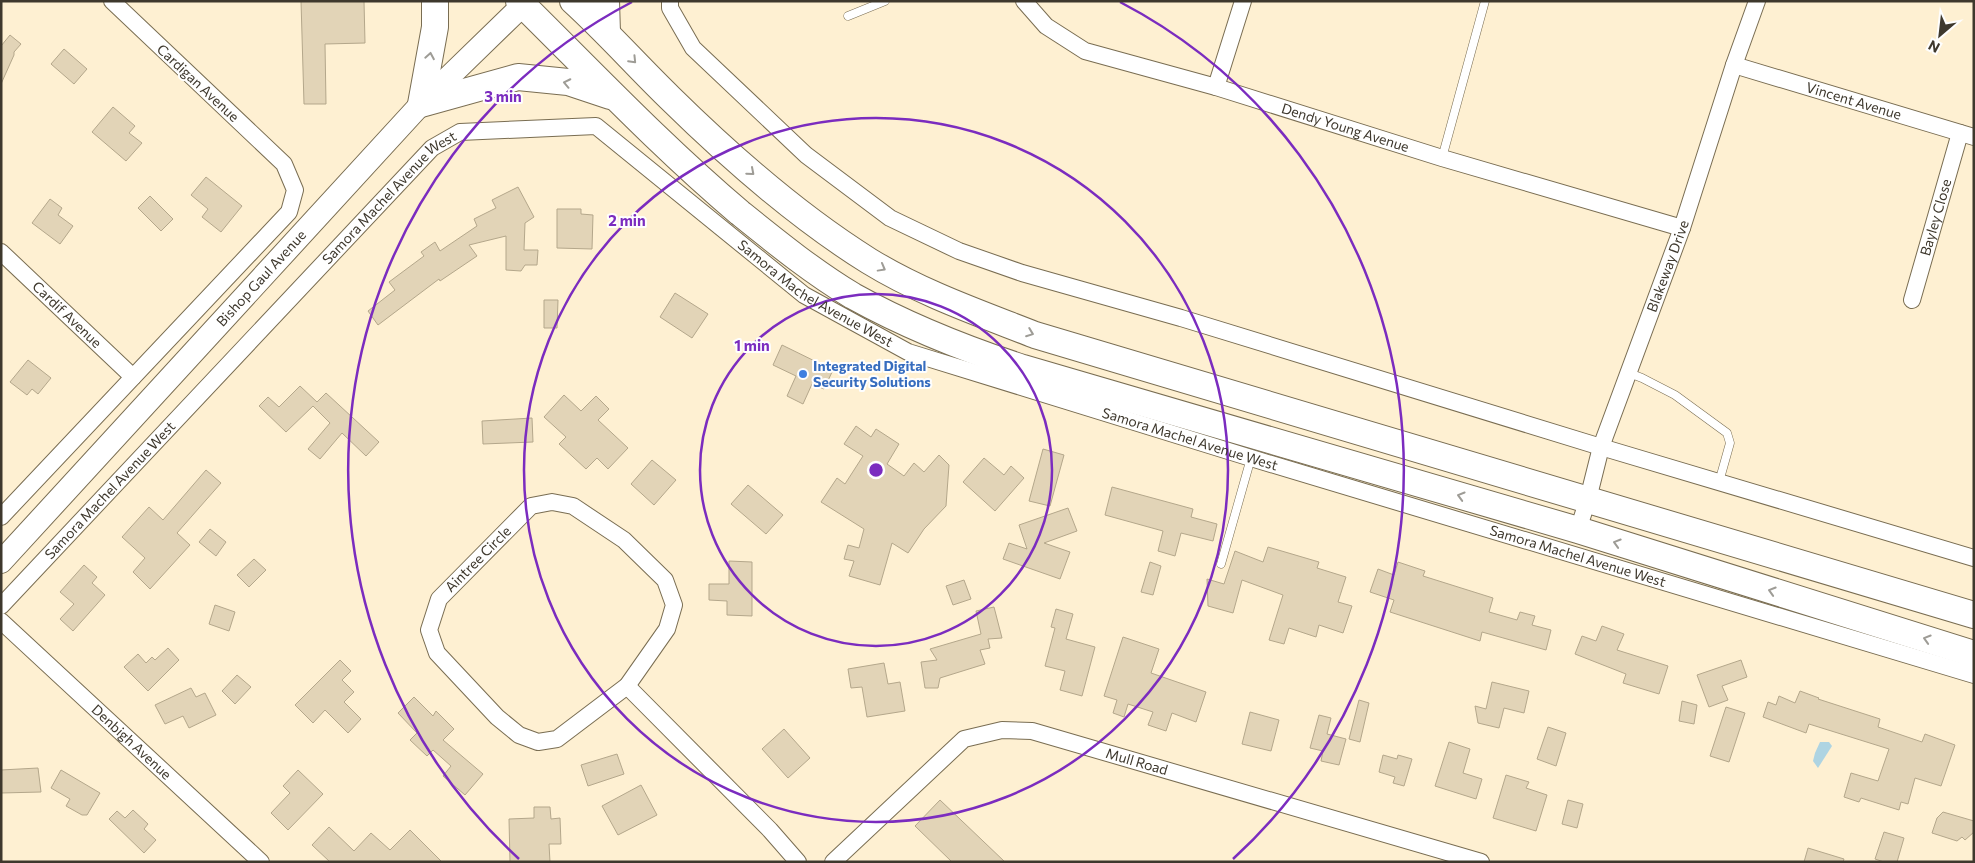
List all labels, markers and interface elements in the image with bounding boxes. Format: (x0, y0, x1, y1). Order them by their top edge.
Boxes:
north arrow (1915, 10, 1965, 60)
text: N (1925, 37, 1942, 57)
street label: Cardigan Avenue (154, 40, 243, 125)
one-way arrow (424, 52, 434, 60)
one-way arrow (627, 54, 636, 63)
one-way arrow (563, 78, 572, 89)
street label: Vincent Avenue (1804, 78, 1904, 123)
text: 3 min (484, 87, 522, 105)
street label: Dendy Young Avenue (1280, 99, 1411, 155)
street label: Samora Machel Avenue West (318, 127, 459, 267)
one-way arrow (745, 166, 754, 175)
street label: Bayley Close (1916, 177, 1954, 258)
text: 2 min (608, 211, 646, 229)
street label: Blakeway Drive (1643, 218, 1692, 314)
street label: Bishop Gaul Avenue (212, 226, 309, 330)
street label: Samora Machel Avenue West (735, 236, 896, 350)
one-way arrow (876, 261, 885, 271)
street label: Cardif Avenue (29, 277, 106, 351)
one-way arrow (1025, 327, 1034, 337)
text: 1 min (734, 336, 770, 354)
place label: Integrated Digital Security Solutions (813, 357, 931, 390)
marker: Integrated Digital Security Solutions (797, 368, 809, 380)
street label: Samora Machel Avenue West (1100, 404, 1280, 474)
street label: Samora Machel Avenue West (41, 417, 179, 562)
centre of rings (867, 461, 885, 479)
one-way arrow (1458, 492, 1466, 502)
street label: Samora Machel Avenue West (1488, 521, 1668, 590)
street label: Aintree Circle (441, 522, 514, 595)
one-way arrow (1613, 538, 1622, 548)
one-way arrow (1768, 587, 1777, 597)
one-way arrow (1924, 635, 1932, 645)
street label: Denbigh Avenue (88, 701, 175, 783)
street label: Mull Road (1104, 744, 1170, 778)

